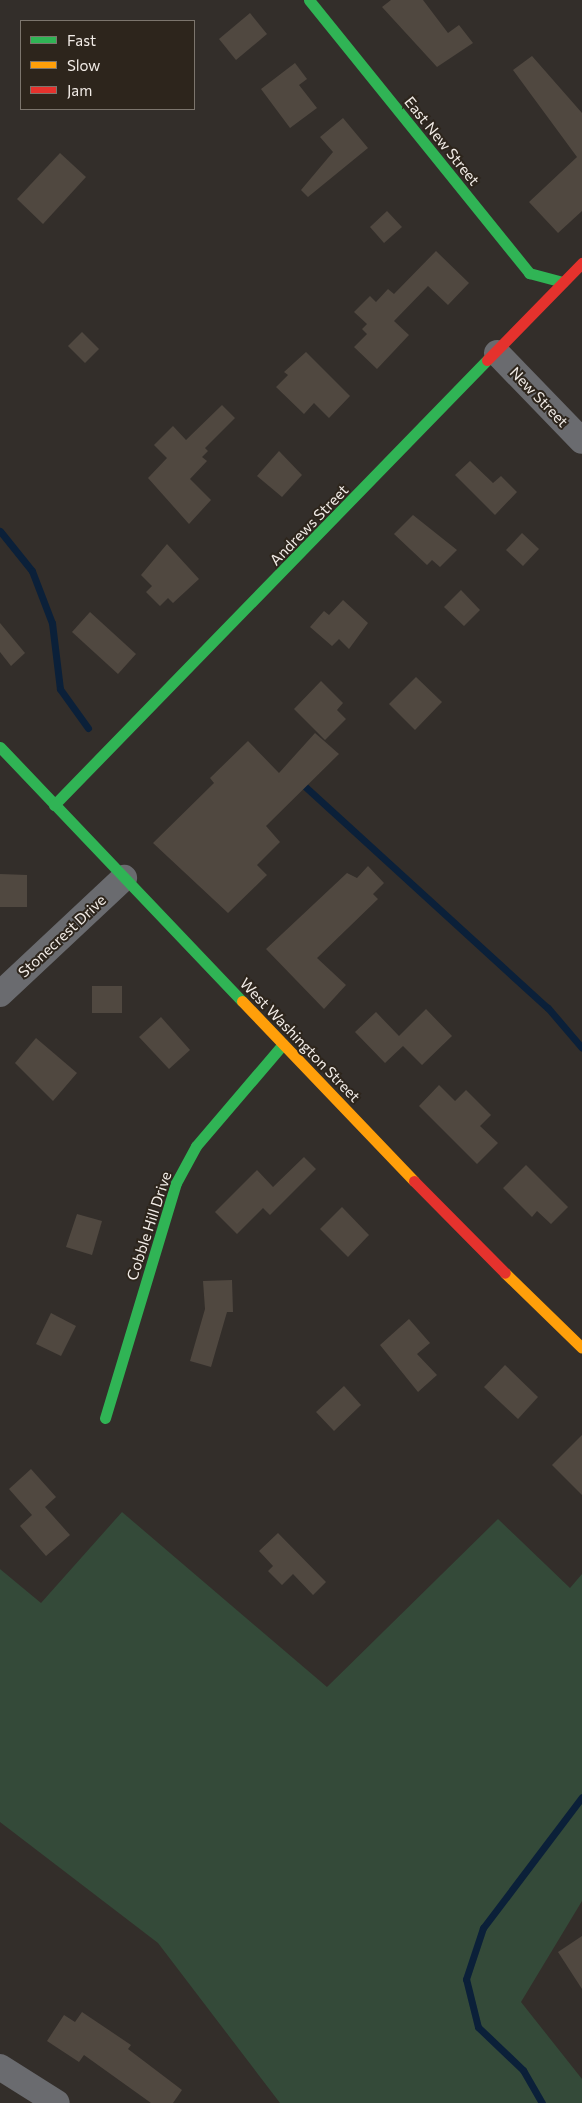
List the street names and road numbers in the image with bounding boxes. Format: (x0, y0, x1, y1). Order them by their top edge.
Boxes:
street label: East New Street (401, 93, 483, 189)
street label: New Street (506, 363, 572, 431)
street label: Andrews Street (266, 481, 352, 569)
street label: Stonecrest Drive (14, 891, 110, 981)
street label: West Washington Street (236, 974, 364, 1106)
street label: Cobble Hill Drive (123, 1169, 175, 1283)

